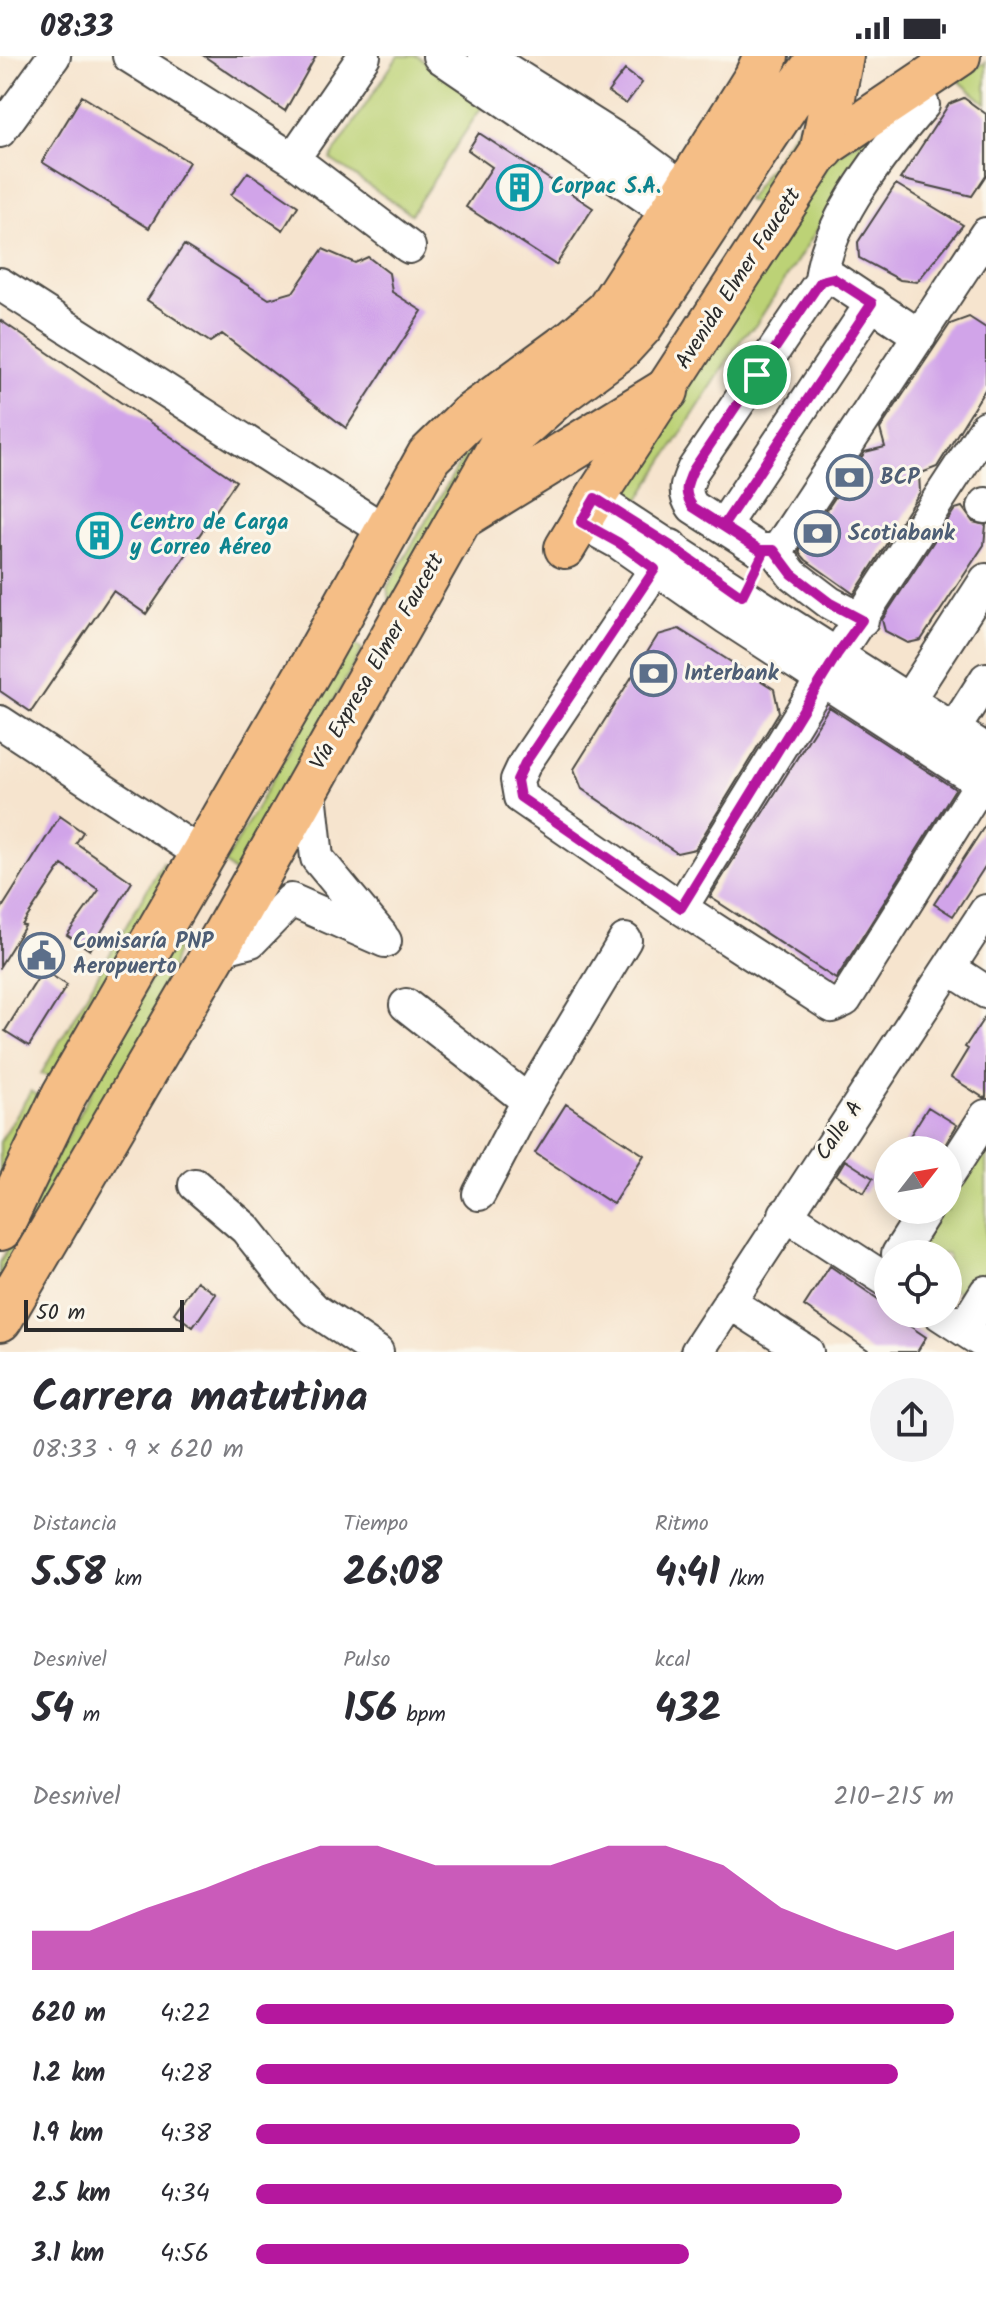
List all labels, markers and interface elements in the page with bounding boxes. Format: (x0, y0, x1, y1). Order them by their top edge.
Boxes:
text: 08:33 (40, 4, 113, 52)
building icon: Corpac S.A. (496, 163, 544, 211)
place label: Corpac S.A. (551, 170, 661, 205)
street label: Avenida Elmer Faucett (667, 181, 811, 377)
pin (723, 341, 791, 409)
icon: arrive (735, 353, 779, 397)
bank icon: BCP (825, 454, 873, 502)
place label: BCP (880, 461, 920, 496)
place label: Centro de Carga y Correo Aéreo (129, 506, 289, 566)
bank icon: Scotiabank (793, 510, 841, 558)
building icon: Centro de Carga y Correo Aéreo (75, 512, 123, 560)
place label: Scotiabank (848, 517, 956, 552)
street label: Vía Expresa Elmer Faucett (301, 547, 455, 777)
bank icon: Interbank (629, 650, 677, 698)
place label: Interbank (684, 657, 779, 692)
place label: Comisaría PNP Aeropuerto (73, 925, 214, 985)
public building icon: Comisaría PNP Aeropuerto (18, 931, 66, 979)
street label: Calle A (807, 1094, 873, 1168)
north arrow (874, 1136, 962, 1224)
map controls (874, 1136, 962, 1328)
button: locate (874, 1240, 962, 1328)
scale bar (24, 1296, 184, 1332)
text: 50 m (36, 1296, 85, 1331)
text: Carrera matutina (32, 1364, 368, 1434)
button: share (870, 1378, 954, 1462)
text: 08:33 · 9 × 620 m (32, 1429, 244, 1471)
text: Distancia (32, 1507, 117, 1542)
text: Tiempo (343, 1507, 408, 1542)
text: Ritmo (655, 1507, 709, 1542)
text: 5.58 (32, 1542, 106, 1606)
text: 26:08 (343, 1542, 442, 1606)
text: 4:41 (655, 1542, 720, 1606)
text: km (106, 1562, 142, 1597)
text: /km (720, 1562, 765, 1597)
text: Desnivel (32, 1643, 107, 1678)
text: Pulso (343, 1643, 391, 1678)
text: kcal (655, 1643, 690, 1678)
text: 54 (32, 1678, 74, 1742)
text: 156 (343, 1678, 397, 1742)
text: 432 (655, 1678, 722, 1742)
text: m (74, 1698, 100, 1733)
text: bpm (397, 1698, 446, 1733)
text: Desnivel (32, 1776, 121, 1818)
text: 210–215 m (834, 1776, 954, 1818)
text: 620 m (32, 1993, 106, 2035)
text: 4:22 (160, 1993, 211, 2035)
text: 1.2 km (32, 2053, 105, 2095)
text: 4:28 (160, 2053, 211, 2095)
text: 1.9 km (32, 2113, 103, 2155)
text: 4:38 (160, 2113, 211, 2155)
text: 2.5 km (32, 2173, 111, 2215)
text: 4:34 (160, 2173, 210, 2215)
text: 3.1 km (32, 2233, 104, 2275)
text: 4:56 (160, 2233, 209, 2275)

